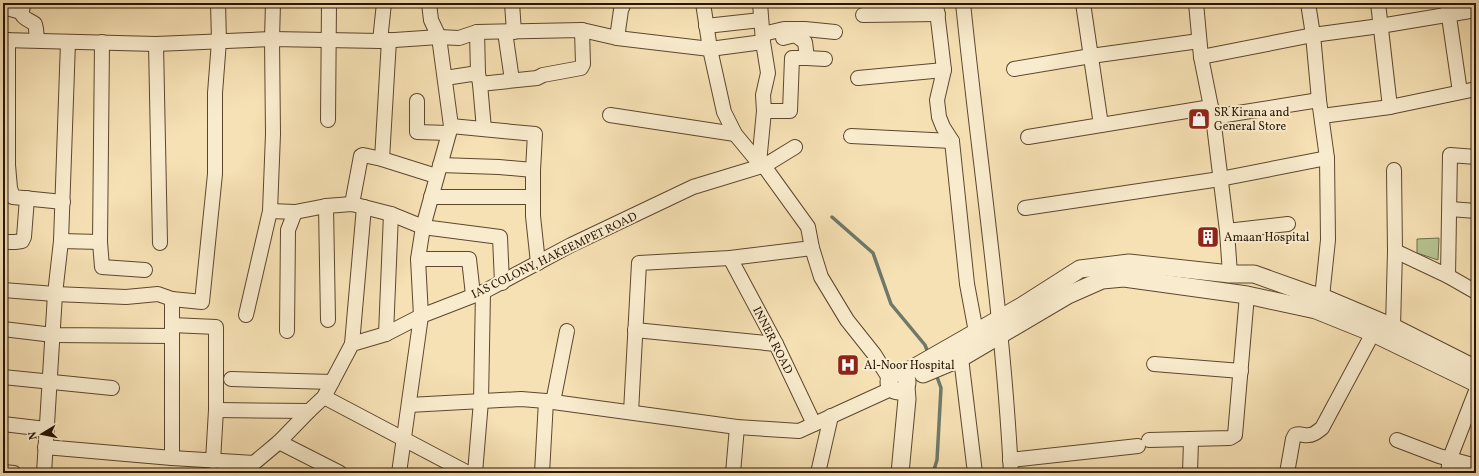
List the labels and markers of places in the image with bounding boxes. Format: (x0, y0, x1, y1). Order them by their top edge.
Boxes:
place label: SR Kirana and General Store (1214, 105, 1290, 135)
shop icon: SR Kirana and General Store (1186, 106, 1212, 132)
building icon: Amaan Hospital (1195, 224, 1221, 250)
place label: Amaan Hospital (1224, 230, 1310, 246)
hospital icon: Al-Noor Hospital (835, 352, 861, 378)
place label: Al-Noor Hospital (864, 358, 955, 374)

